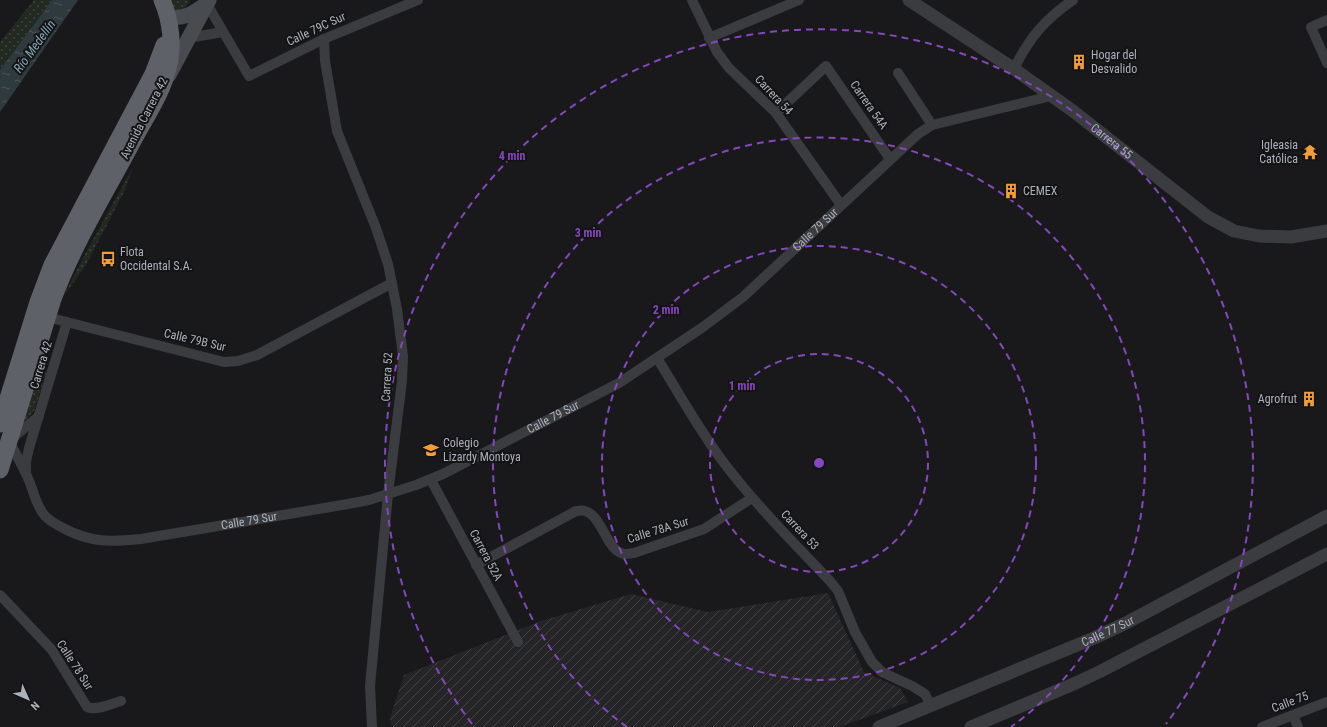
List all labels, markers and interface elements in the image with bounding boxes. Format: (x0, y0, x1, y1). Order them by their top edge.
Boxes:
street label: Calle 79C Sur (284, 9, 348, 49)
water label: Río Medellín (10, 17, 59, 76)
place label: Hogar del Desvalido (1091, 48, 1137, 76)
building icon: Hogar del Desvalido (1070, 53, 1088, 71)
street label: Carrera 54 (752, 72, 796, 118)
street label: Avenida Carrera 42 (117, 75, 171, 161)
street label: Carrera 54A (847, 78, 891, 132)
street label: Carrera 55 (1088, 121, 1135, 162)
place label: Igleasia Católica (1259, 138, 1298, 166)
temple icon: Igleasia Católica (1301, 143, 1319, 161)
text: 4 min (499, 149, 525, 163)
building icon: CEMEX (1002, 182, 1020, 200)
place label: CEMEX (1023, 184, 1058, 198)
street label: Calle 79 Sur (790, 205, 841, 254)
text: 3 min (575, 226, 601, 240)
place label: Flota Occidental S.A. (120, 245, 193, 273)
bus stop icon: Flota Occidental S.A. (99, 250, 117, 268)
text: 2 min (653, 303, 679, 317)
street label: Calle 79B Sur (163, 326, 228, 354)
street label: Carrera 42 (27, 339, 55, 391)
street label: Carrera 52 (379, 352, 395, 402)
text: 1 min (729, 379, 755, 393)
building icon: Agrofrut (1300, 390, 1318, 408)
place label: Agrofrut (1258, 392, 1297, 406)
street label: Calle 79 Sur (524, 398, 582, 436)
place label: Colegio Lizardy Montoya (443, 436, 521, 464)
school or university icon: Colegio Lizardy Montoya (422, 441, 440, 459)
centre of rings (812, 456, 826, 470)
street label: Carrera 53 (778, 507, 822, 553)
street label: Calle 79 Sur (220, 509, 279, 532)
street label: Calle 78A Sur (626, 514, 691, 546)
street label: Carrera 52A (467, 527, 505, 583)
street label: Calle 77 Sur (1079, 613, 1137, 649)
street label: Calle 78 Sur (54, 637, 97, 693)
north arrow (8, 679, 48, 719)
street label: Calle 75 (1270, 689, 1310, 715)
text: N (28, 699, 42, 713)

